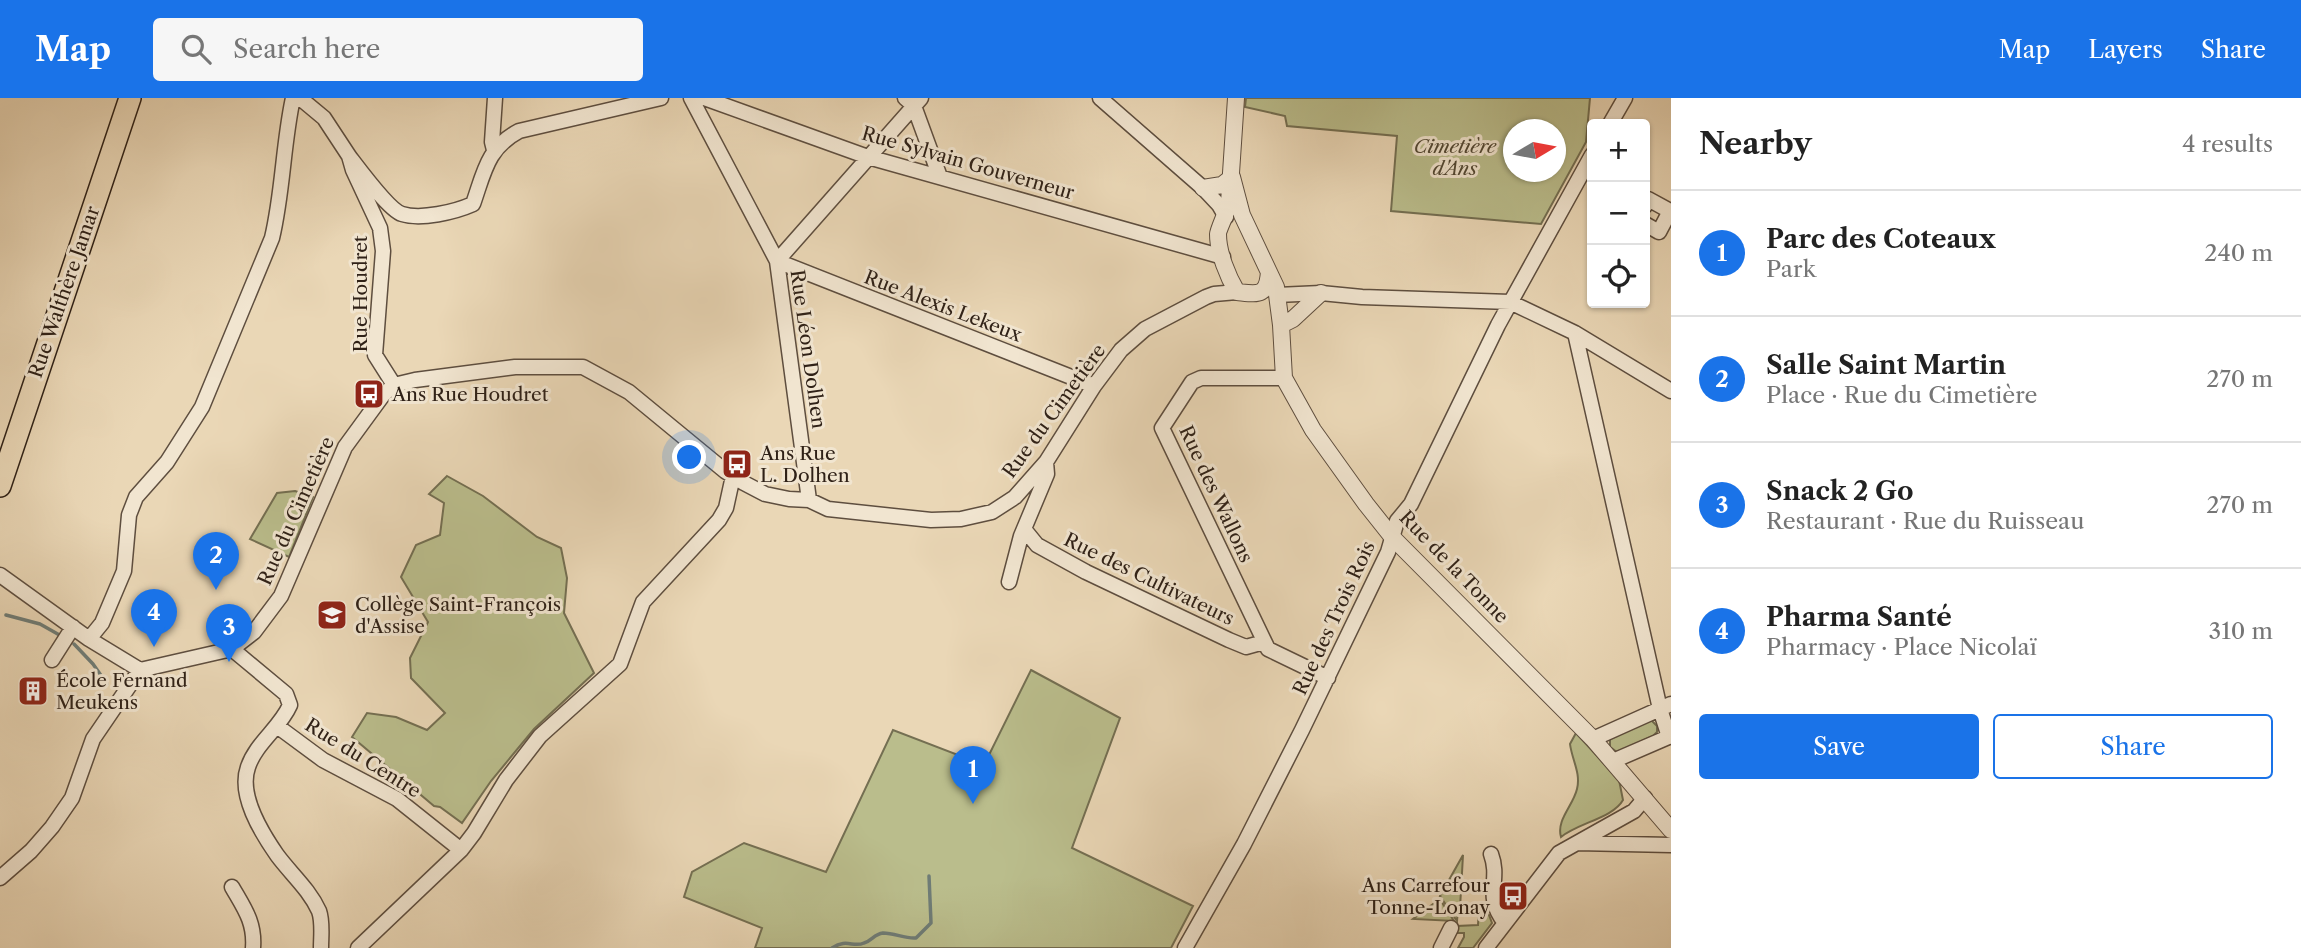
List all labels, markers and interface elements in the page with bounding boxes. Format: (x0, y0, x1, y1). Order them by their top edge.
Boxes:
search box (153, 18, 643, 81)
text: Map (35, 29, 111, 70)
icon: search (177, 30, 215, 68)
text: Search here (233, 33, 380, 65)
text: Map (1999, 35, 2050, 64)
text: Layers (2088, 35, 2163, 64)
text: Share (2201, 35, 2266, 64)
north arrow (1503, 119, 1566, 182)
map controls (1587, 119, 1650, 308)
button: + (1587, 119, 1650, 182)
street label: Rue Sylvain Gouverneur (859, 122, 1077, 204)
text: Nearby (1699, 125, 1812, 162)
text: 4 results (2182, 130, 2273, 158)
park label: Cimetière d'Ans (1414, 135, 1497, 180)
button: − (1587, 182, 1650, 245)
street label: Rue Walthère Jamar (24, 203, 104, 381)
text: Parc des Coteaux (1766, 223, 1996, 255)
street label: Rue Houdret (349, 235, 372, 353)
text: 1 (1717, 239, 1727, 267)
text: 240 m (2204, 239, 2273, 267)
button: locate (1587, 245, 1650, 308)
text: Park (1766, 255, 1816, 283)
street label: Rue Alexis Lekeux (861, 265, 1026, 347)
street label: Rue Léon Dolhen (785, 268, 831, 430)
street label: Rue du Cimetière (998, 340, 1110, 482)
text: Salle Saint Martin (1766, 349, 2006, 381)
text: 2 (1715, 365, 1729, 393)
text: 270 m (2206, 365, 2273, 393)
bus stop icon: Ans Rue Houdret (352, 377, 386, 411)
text: Place · Rue du Cimetière (1766, 381, 2037, 409)
place label: Ans Rue Houdret (391, 383, 549, 406)
street label: Rue des Wallons (1174, 422, 1258, 566)
street label: Rue du Cimetière (253, 433, 339, 589)
your location (672, 440, 706, 474)
place label: Ans Rue L. Dolhen (759, 442, 850, 487)
bus stop icon: Ans Rue L. Dolhen (720, 447, 754, 481)
text: Snack 2 Go (1766, 475, 1913, 507)
text: 3 (1716, 491, 1729, 519)
text: 270 m (2206, 491, 2273, 519)
street label: Rue de la Tonne (1395, 506, 1513, 628)
text: Restaurant · Rue du Ruisseau (1766, 507, 2084, 535)
street label: Rue des Cultivateurs (1060, 528, 1238, 630)
pin: 2 (193, 532, 239, 590)
street label: Rue des Trois Rois (1288, 537, 1380, 699)
pin: 4 (131, 589, 177, 647)
place label: Collège Saint-François d'Assise (355, 593, 561, 638)
school or university icon: Collège Saint-François d'Assise (315, 598, 349, 632)
text: Pharma Santé (1766, 601, 1952, 633)
pin: 3 (206, 604, 252, 662)
text: 4 (1715, 617, 1729, 645)
text: 310 m (2209, 617, 2273, 645)
text: Pharmacy · Place Nicolaï (1766, 633, 2037, 661)
place label: École Fernand Meukens (56, 669, 188, 714)
building icon: École Fernand Meukens (16, 674, 50, 708)
street label: Rue du Centre (301, 713, 425, 803)
button: Save (1699, 714, 1979, 779)
button: Share (1993, 714, 2273, 779)
pin: 1 (950, 746, 996, 804)
place label: Ans Carrefour Tonne-Lonay (1361, 874, 1490, 919)
bus stop icon: Ans Carrefour Tonne-Lonay (1496, 879, 1530, 913)

